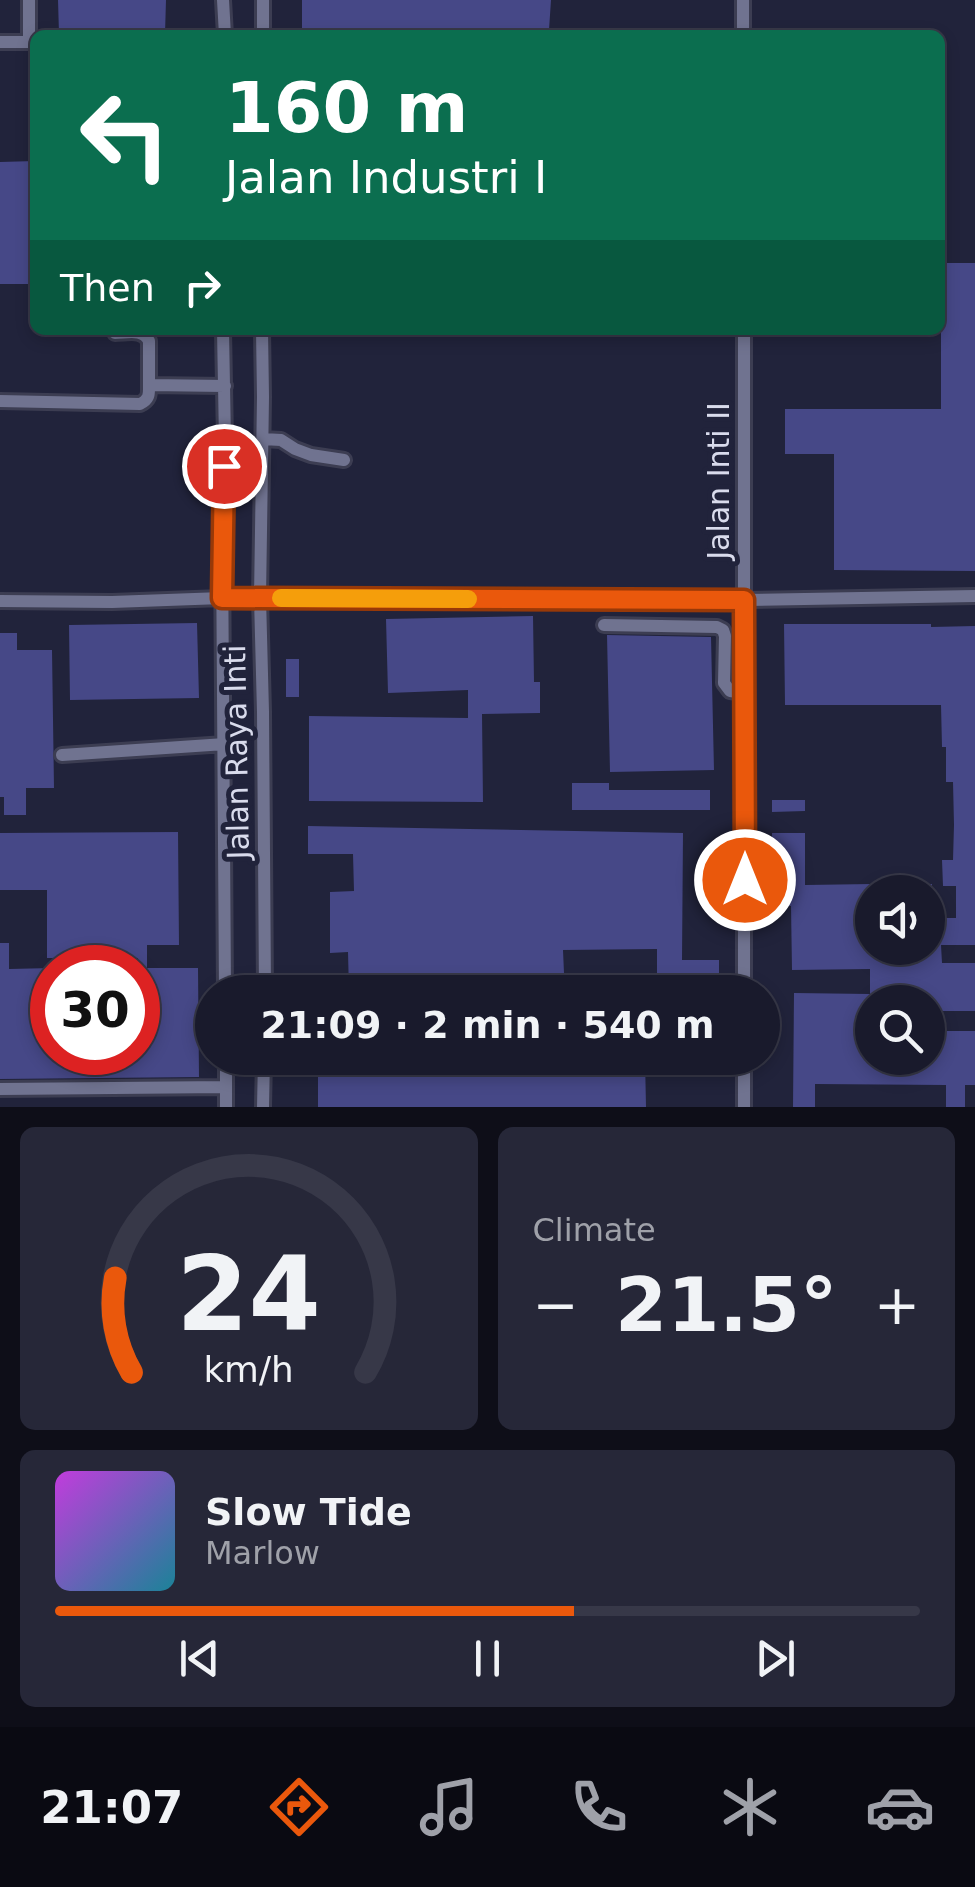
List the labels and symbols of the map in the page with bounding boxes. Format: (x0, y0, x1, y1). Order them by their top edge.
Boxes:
street label: Jalan Inti II (701, 402, 736, 562)
pin (182, 424, 267, 509)
street label: Jalan Raya Inti (217, 644, 256, 862)
position arrow (693, 828, 797, 932)
speed limit sign: 30 (30, 945, 160, 1075)

